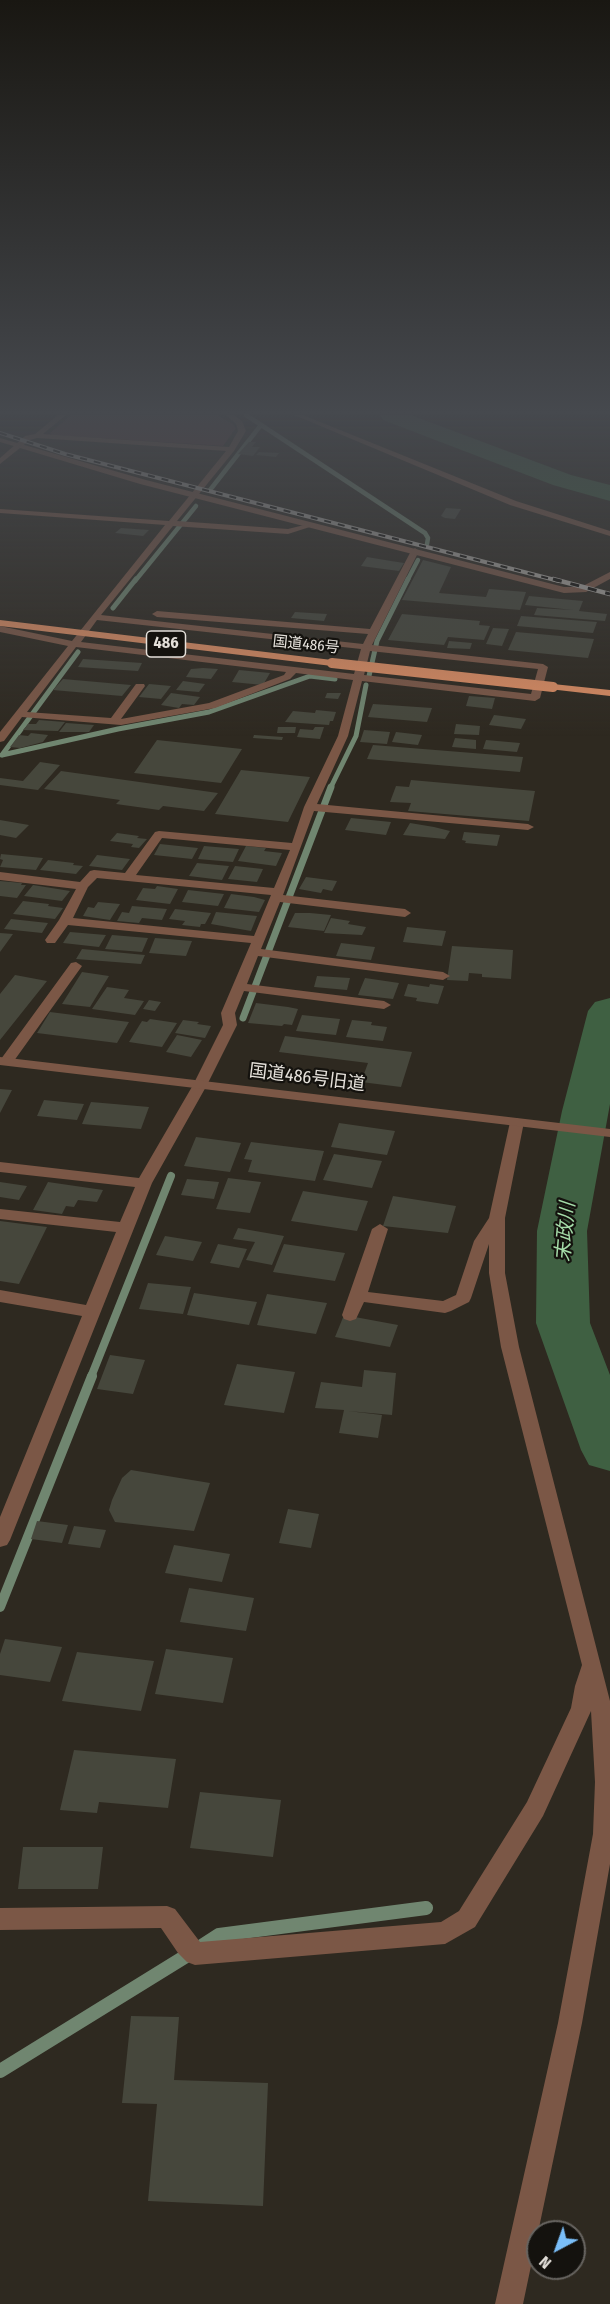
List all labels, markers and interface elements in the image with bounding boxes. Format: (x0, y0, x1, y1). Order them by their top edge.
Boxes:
road number: 486 (146, 631, 186, 657)
street label: 国道486号 (272, 633, 340, 657)
street label: 国道486号旧道 (248, 1060, 366, 1096)
water label: 末政川 (551, 1201, 581, 1263)
north arrow (526, 2220, 586, 2280)
text: N (535, 2252, 555, 2273)

